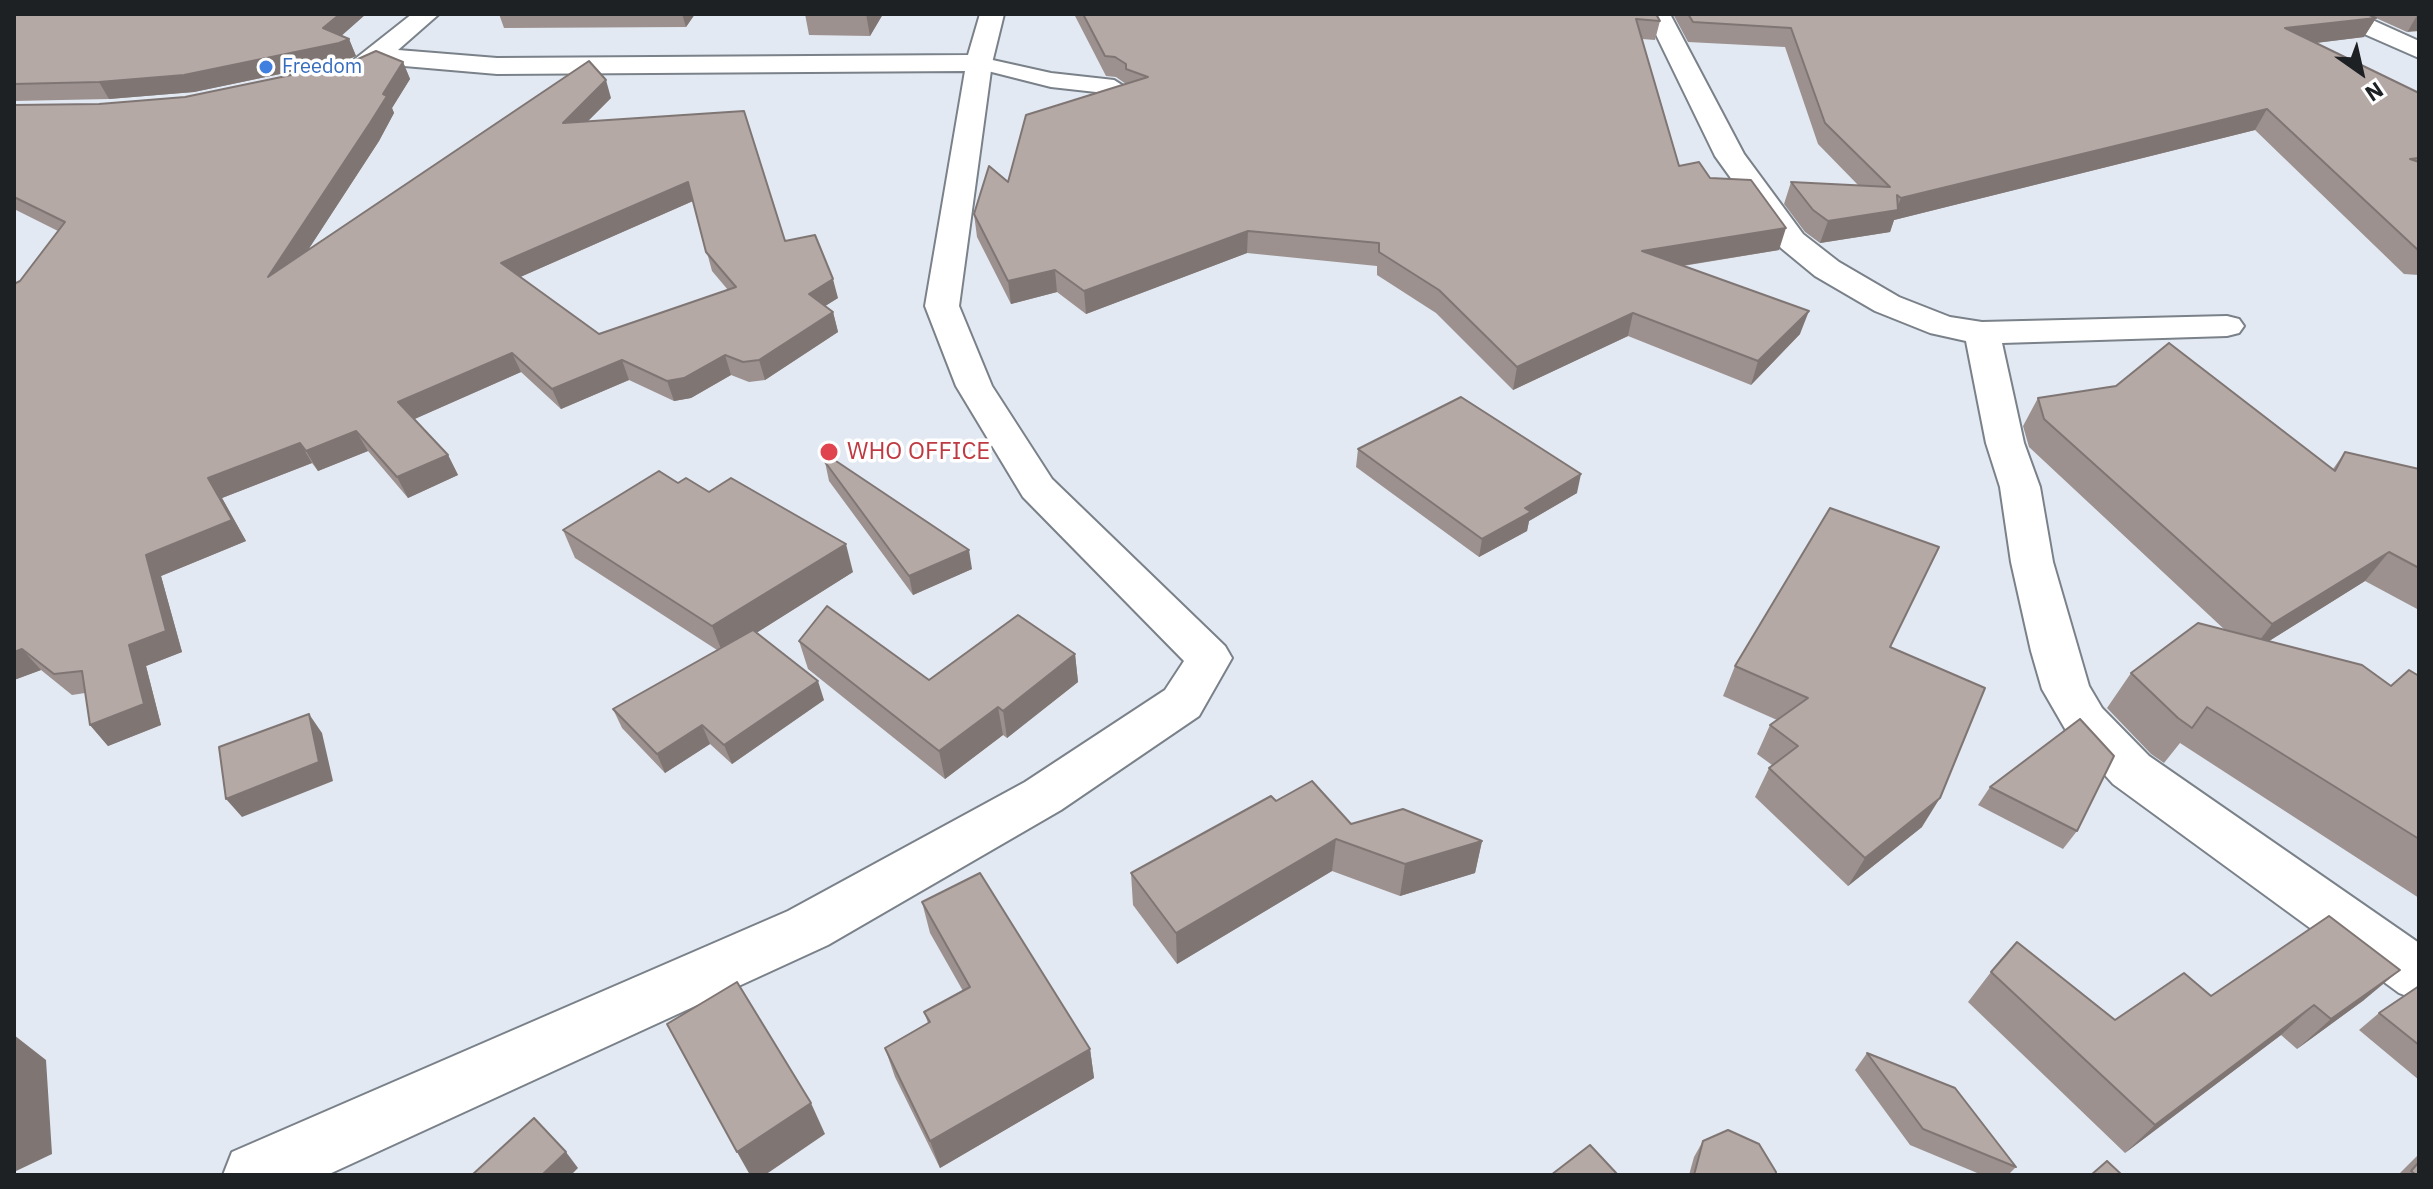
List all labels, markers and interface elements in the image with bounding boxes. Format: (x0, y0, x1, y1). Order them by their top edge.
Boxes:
north arrow (2321, 32, 2401, 112)
place label: Freedom (282, 55, 362, 79)
marker: Freedom (257, 58, 275, 76)
text: N (2360, 76, 2389, 109)
place label: WHO OFFICE (847, 438, 990, 466)
marker: WHO OFFICE (818, 441, 840, 463)

